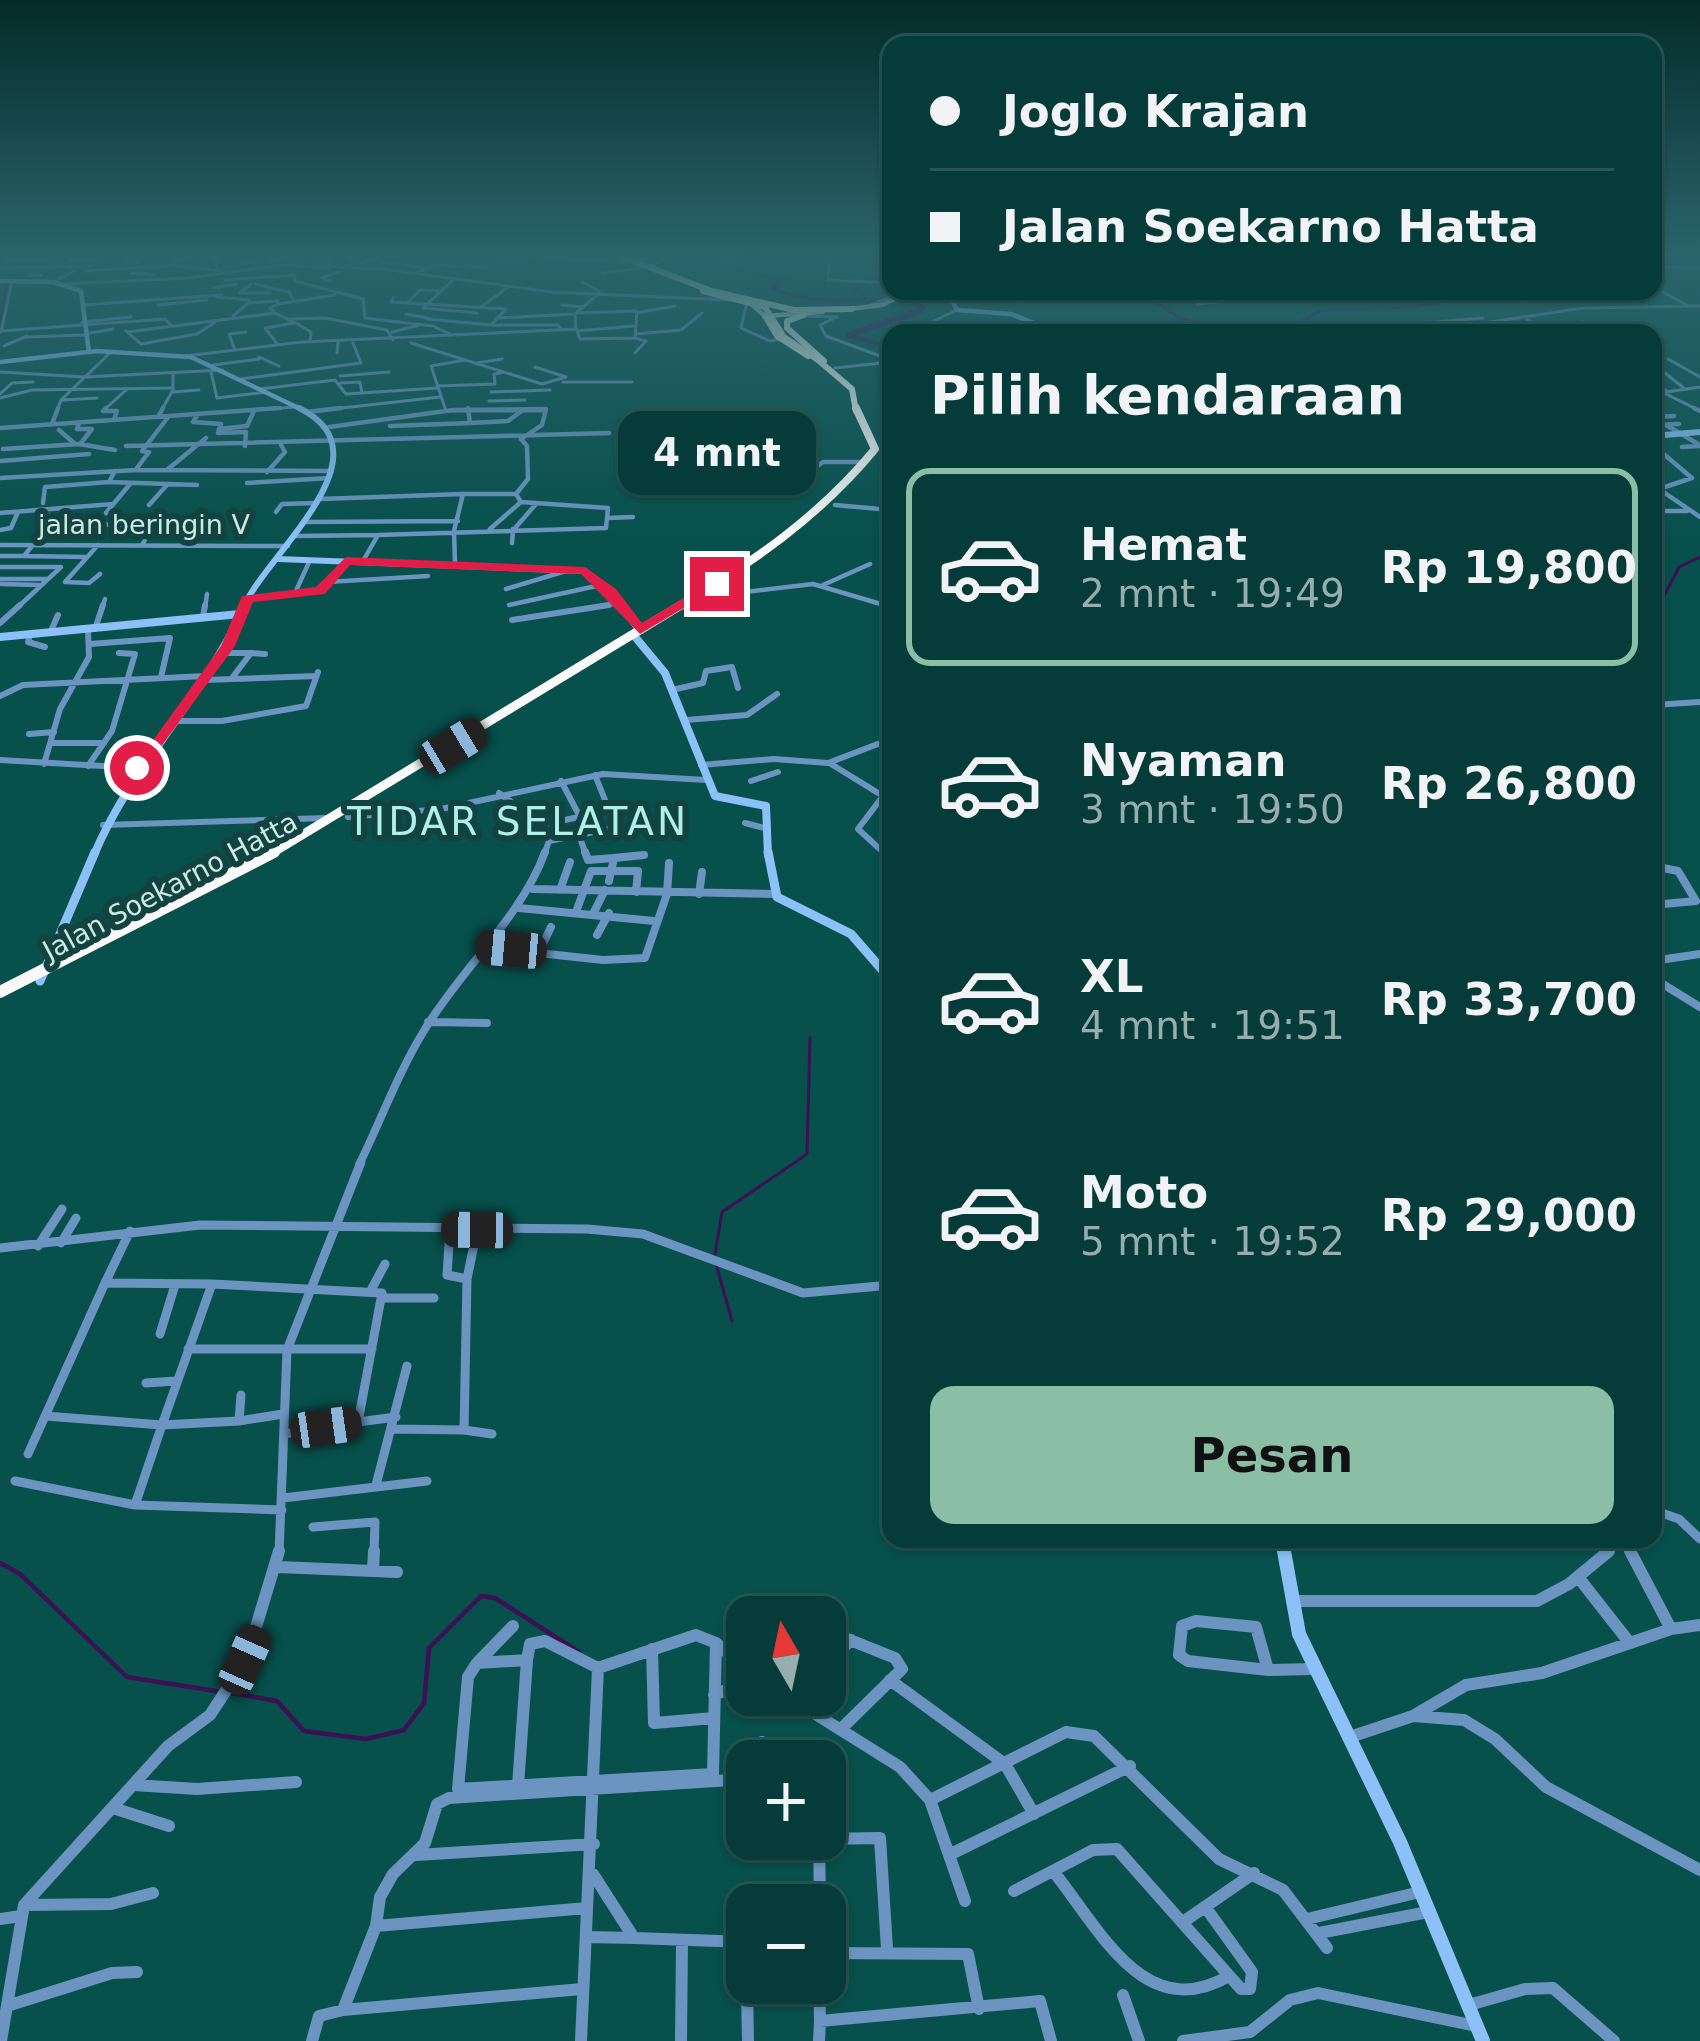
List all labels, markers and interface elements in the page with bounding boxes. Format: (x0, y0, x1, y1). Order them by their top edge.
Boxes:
text: Joglo Krajan (1002, 85, 1309, 138)
text: Jalan Soekarno Hatta (1002, 200, 1539, 253)
text: Pilih kendaraan (930, 364, 1405, 427)
callout: 4 mnt (618, 410, 816, 494)
text: 4 mnt (653, 430, 781, 475)
street label: jalan beringin V (37, 509, 251, 540)
icon: car (936, 513, 1044, 621)
text: Hemat (1080, 518, 1247, 571)
text: Rp 19,800 (1381, 541, 1637, 594)
route end (690, 557, 744, 611)
text: 2 mnt · 19:49 (1080, 571, 1345, 616)
car (413, 712, 493, 780)
icon: car (936, 729, 1044, 837)
text: Nyaman (1080, 734, 1287, 787)
route start (110, 741, 164, 795)
text: Rp 26,800 (1381, 757, 1637, 810)
text: 3 mnt · 19:50 (1080, 787, 1345, 832)
district label: TIDAR SELATAN (346, 799, 689, 844)
street label: Jalan Soekarno Hatta (36, 806, 302, 967)
car (474, 928, 548, 970)
icon: car (936, 945, 1044, 1053)
text: XL (1080, 950, 1143, 1003)
text: Rp 33,700 (1381, 973, 1637, 1026)
text: 4 mnt · 19:51 (1080, 1003, 1345, 1048)
icon: car (936, 1161, 1044, 1269)
text: Moto (1080, 1166, 1208, 1219)
text: Rp 29,000 (1381, 1189, 1637, 1242)
car (441, 1211, 513, 1249)
text: 5 mnt · 19:52 (1080, 1219, 1345, 1264)
button: Pesan (930, 1386, 1614, 1524)
car (288, 1404, 364, 1450)
north arrow (726, 1596, 846, 1716)
map controls (726, 1596, 846, 2004)
car (214, 1620, 276, 1700)
button: + (726, 1740, 846, 1860)
button: − (726, 1884, 846, 2004)

